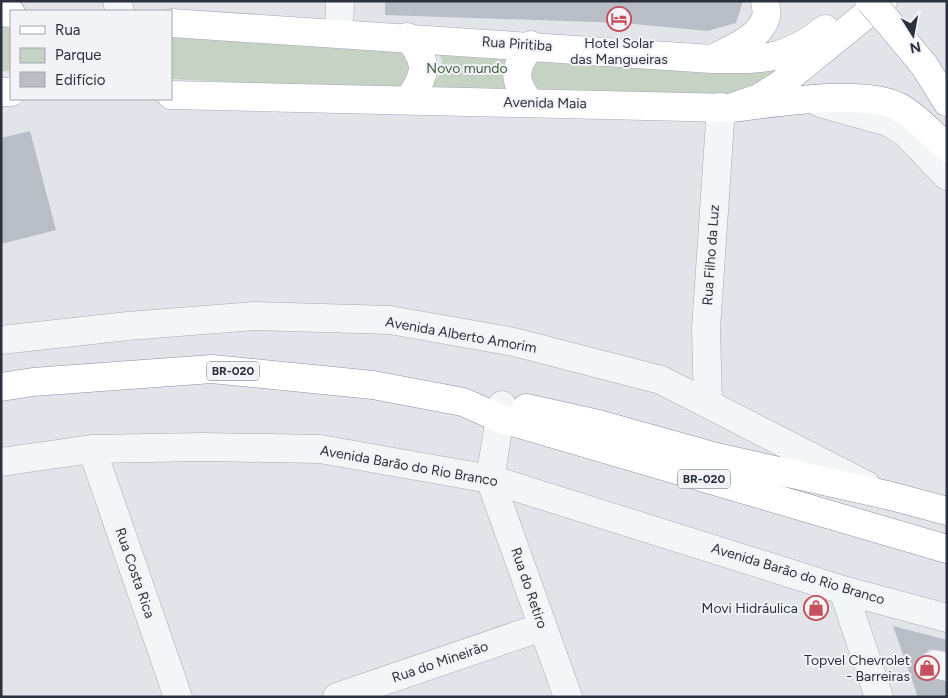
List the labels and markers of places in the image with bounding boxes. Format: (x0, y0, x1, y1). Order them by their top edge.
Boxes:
hotel icon: Hotel Solar das Mangueiras (606, 6, 632, 32)
place label: Hotel Solar das Mangueiras (570, 35, 668, 68)
shop icon: Movi Hidráulica (803, 595, 829, 621)
place label: Movi Hidráulica (702, 600, 798, 617)
place label: Topvel Chevrolet - Barreiras (804, 652, 910, 685)
shop icon: Topvel Chevrolet - Barreiras (914, 655, 940, 681)

